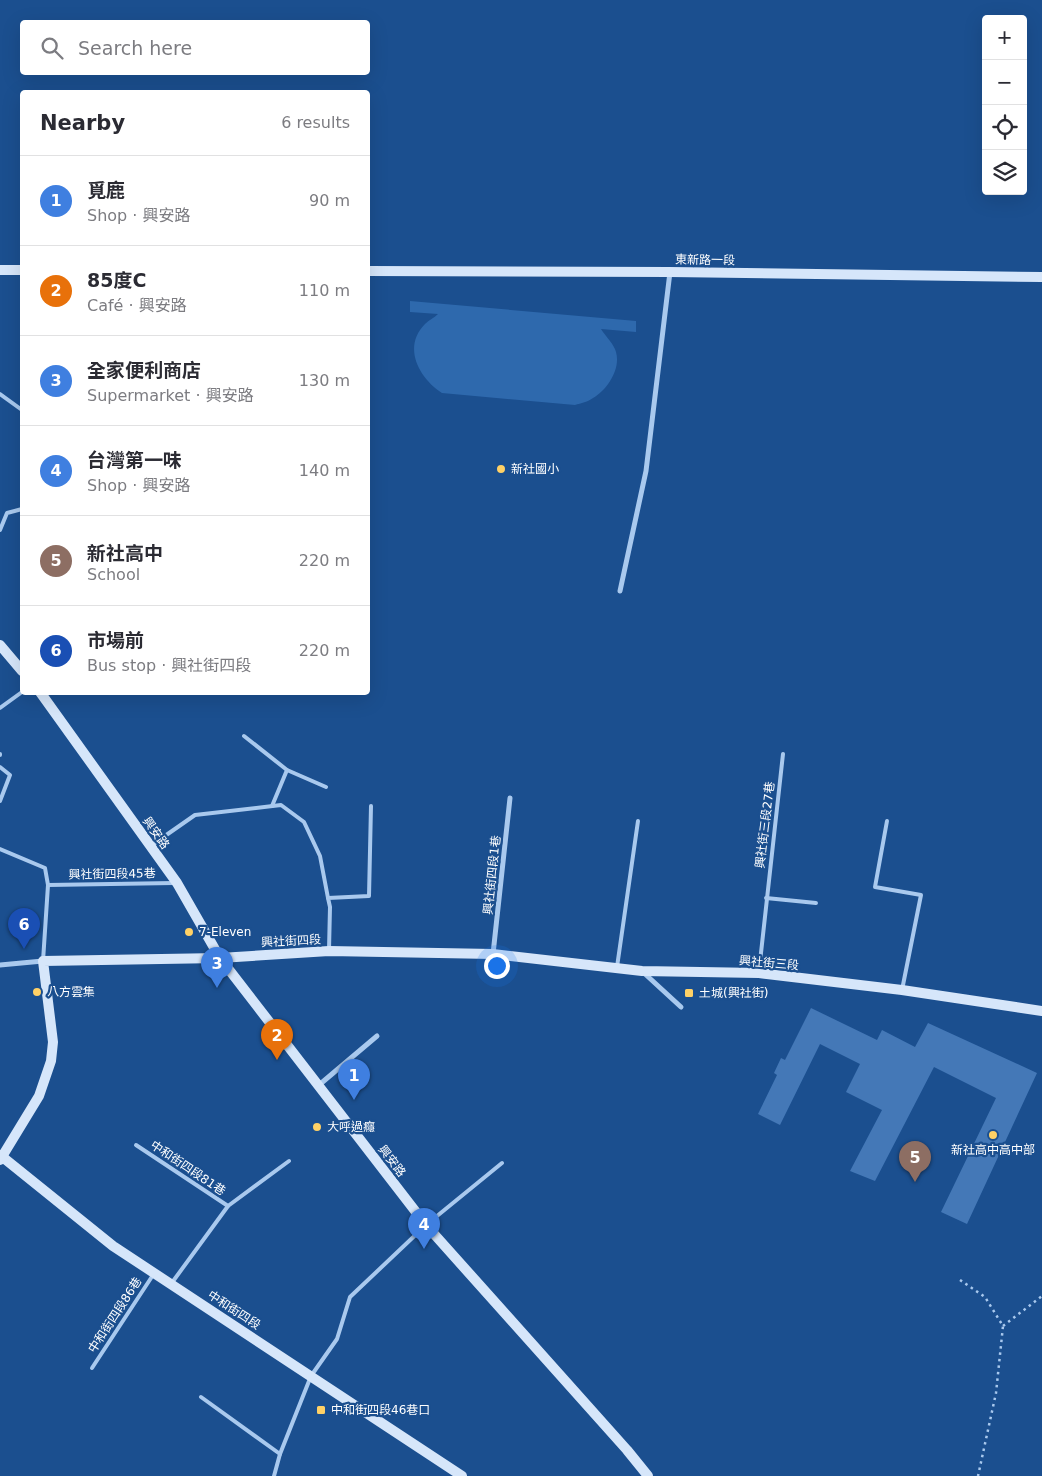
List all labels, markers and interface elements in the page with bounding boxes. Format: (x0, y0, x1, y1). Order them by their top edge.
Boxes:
map controls (982, 15, 1027, 195)
button: + (982, 15, 1027, 60)
search box (20, 20, 370, 75)
icon: search (38, 34, 66, 62)
text: Search here (78, 37, 192, 59)
button: − (982, 60, 1027, 105)
button: locate (982, 105, 1027, 150)
text: Nearby (40, 111, 125, 135)
text: 6 results (281, 113, 350, 132)
button: layers (982, 150, 1027, 195)
text: 覓鹿 (87, 179, 125, 201)
text: 1 (50, 191, 62, 210)
text: 90 m (309, 191, 350, 210)
text: Shop · 興安路 (87, 206, 191, 225)
street label: 東新路一段 (675, 252, 735, 268)
text: 85度C (87, 269, 146, 291)
text: 2 (50, 281, 62, 300)
text: 110 m (299, 281, 350, 300)
text: Café · 興安路 (87, 296, 187, 315)
text: 全家便利商店 (87, 359, 201, 381)
text: 3 (50, 371, 62, 390)
text: 130 m (299, 371, 350, 390)
text: Supermarket · 興安路 (87, 386, 254, 405)
text: 台灣第一味 (87, 449, 182, 471)
text: 4 (50, 461, 62, 480)
text: 140 m (299, 461, 350, 480)
place label: 新社國小 (511, 462, 559, 476)
marker: 新社國小 (495, 463, 507, 475)
text: Shop · 興安路 (87, 476, 191, 495)
text: 新社高中 (87, 542, 163, 564)
text: 5 (50, 551, 62, 570)
text: 220 m (299, 551, 350, 570)
text: School (87, 565, 140, 584)
text: 市場前 (87, 629, 144, 651)
text: 6 (50, 641, 62, 660)
text: 220 m (299, 641, 350, 660)
text: Bus stop · 興社街四段 (87, 656, 251, 675)
street label: 興社街三段27巷 (753, 781, 777, 869)
street label: 興安路 (140, 814, 172, 852)
street label: 興社街四段1巷 (481, 835, 503, 915)
street label: 興社街四段45巷 (68, 866, 156, 882)
pin: 6 (8, 908, 40, 949)
place label: 7-Eleven (199, 925, 251, 939)
marker: 7-Eleven (183, 926, 195, 938)
street label: 興社街四段 (261, 932, 321, 950)
pin: 3 (201, 947, 233, 988)
your location (484, 953, 510, 979)
street label: 興社街三段 (738, 953, 800, 973)
place label: 八方雲集 (47, 985, 95, 999)
marker: 八方雲集 (31, 986, 43, 998)
place label: 土城(興社街) (699, 986, 768, 1000)
marker: 土城(興社街) (683, 987, 695, 999)
pin: 2 (261, 1019, 293, 1060)
pin: 1 (338, 1059, 370, 1100)
place label: 大呼過癮 (327, 1120, 375, 1134)
marker: 大呼過癮 (311, 1121, 323, 1133)
marker: 新社高中高中部 (987, 1129, 999, 1141)
street label: 中和街四段81巷 (148, 1138, 228, 1198)
pin: 5 (899, 1141, 931, 1182)
street label: 興安路 (375, 1143, 409, 1179)
place label: 新社高中高中部 (951, 1143, 1035, 1157)
pin: 4 (408, 1208, 440, 1249)
street label: 中和街四段86巷 (85, 1275, 145, 1355)
street label: 中和街四段 (205, 1288, 263, 1332)
place label: 中和街四段46巷口 (331, 1403, 430, 1417)
marker: 中和街四段46巷口 (315, 1404, 327, 1416)

